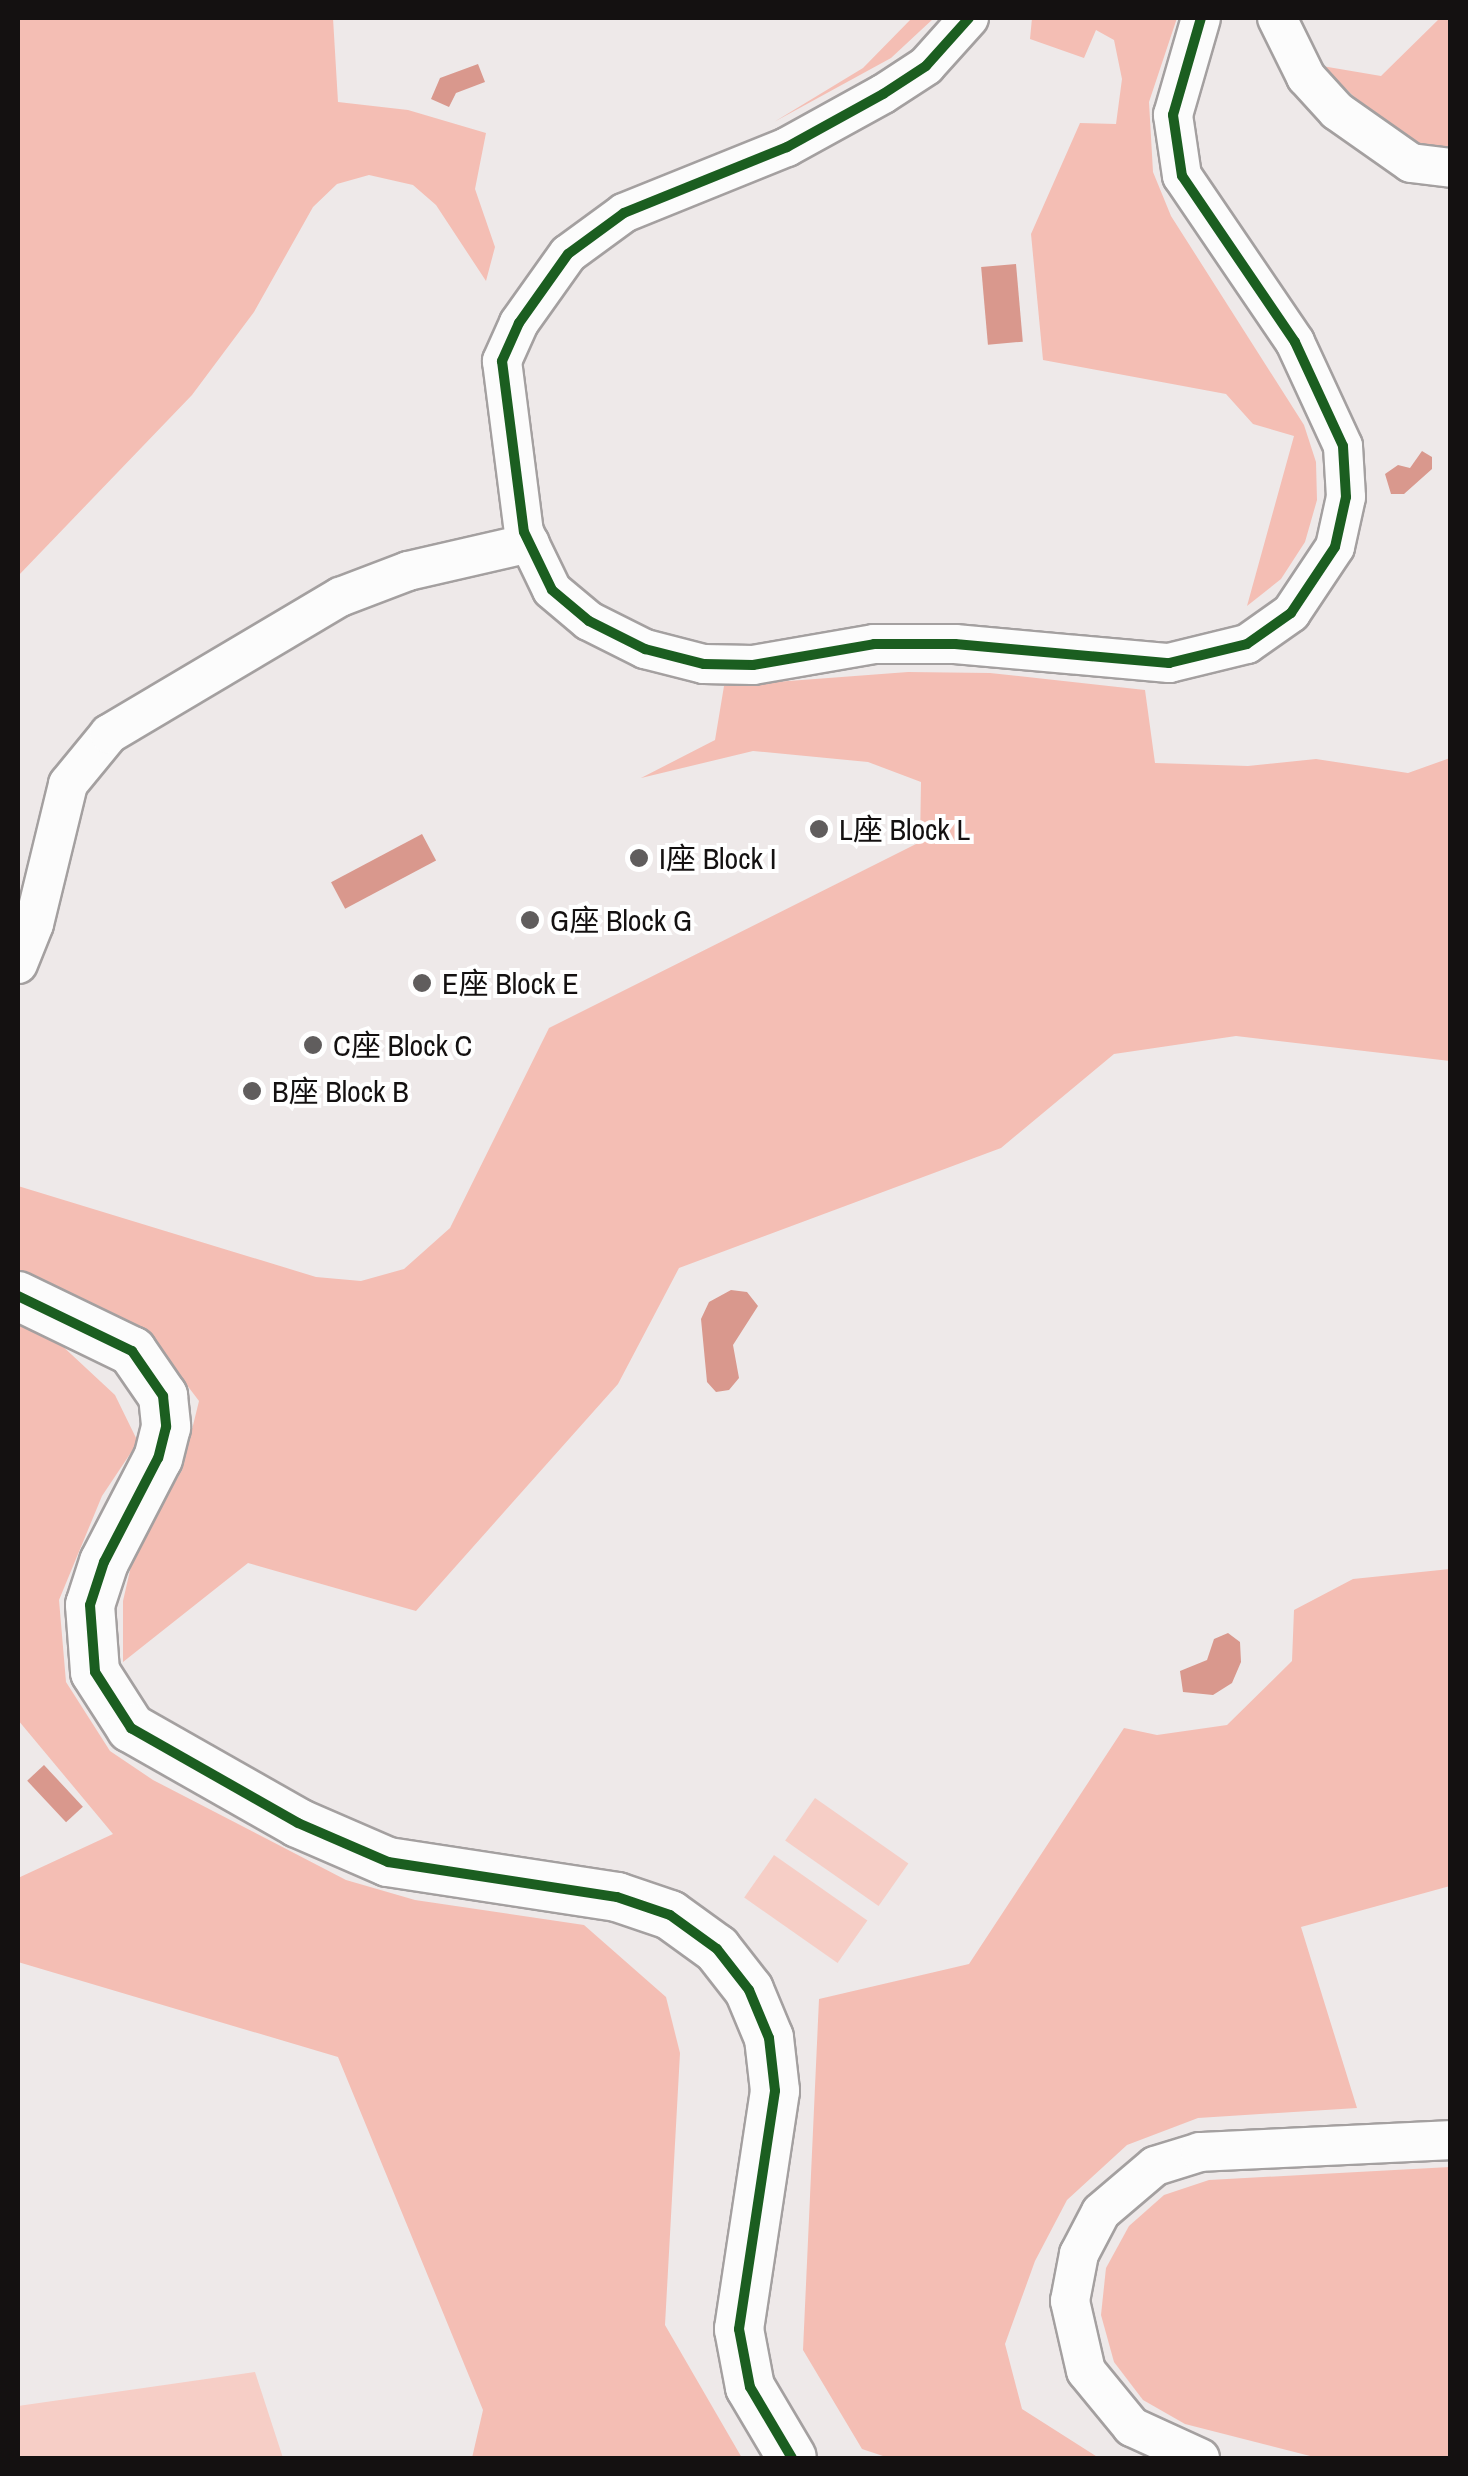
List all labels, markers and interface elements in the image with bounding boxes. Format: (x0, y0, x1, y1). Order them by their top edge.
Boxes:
place label: L座 Block L (839, 811, 970, 847)
marker: L座 Block L (808, 818, 830, 840)
place label: I座 Block I (659, 840, 777, 876)
marker: I座 Block I (628, 847, 650, 869)
place label: G座 Block G (550, 902, 692, 938)
marker: G座 Block G (519, 909, 541, 931)
place label: E座 Block E (442, 965, 579, 1001)
marker: E座 Block E (411, 972, 433, 994)
place label: C座 Block C (333, 1027, 472, 1063)
marker: C座 Block C (302, 1034, 324, 1056)
place label: B座 Block B (272, 1073, 409, 1109)
marker: B座 Block B (241, 1080, 263, 1102)

